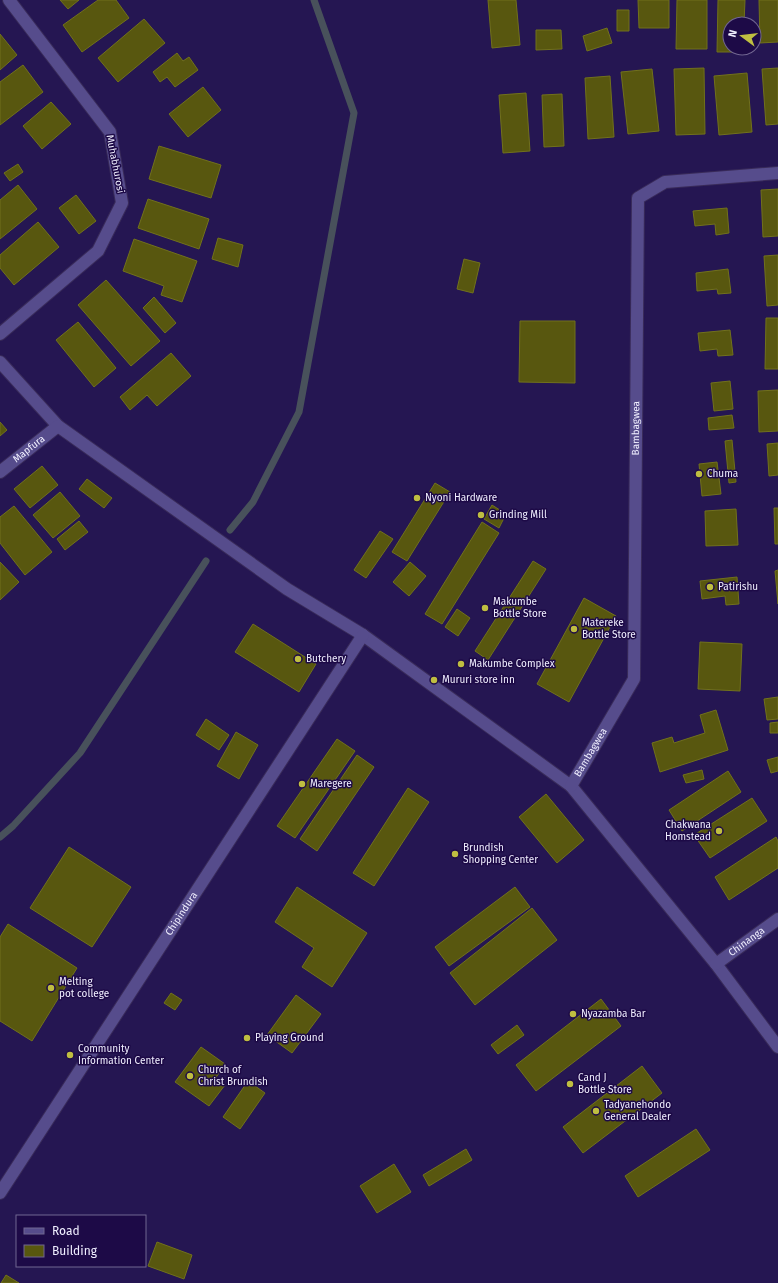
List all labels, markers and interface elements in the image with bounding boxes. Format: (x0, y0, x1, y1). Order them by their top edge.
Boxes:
north arrow (722, 16, 762, 56)
text: N (726, 28, 740, 39)
street label: Muhabhurosi (103, 134, 127, 194)
street label: Bambagwea (630, 401, 642, 455)
street label: Mapfura (11, 433, 47, 465)
place label: Chuma (707, 468, 738, 480)
marker: Chuma (694, 469, 704, 479)
place label: Nyoni Hardware (425, 492, 497, 504)
marker: Nyoni Hardware (412, 493, 422, 503)
place label: Grinding Mill (489, 509, 547, 521)
marker: Grinding Mill (476, 510, 486, 520)
place label: Patirishu (718, 581, 758, 593)
marker: Patirishu (705, 582, 715, 592)
place label: Makumbe Bottle Store (493, 596, 547, 620)
marker: Makumbe Bottle Store (480, 603, 490, 613)
place label: Matereke Bottle Store (582, 617, 636, 641)
marker: Matereke Bottle Store (569, 624, 579, 634)
place label: Butchery (306, 653, 346, 665)
marker: Butchery (293, 654, 303, 664)
place label: Makumbe Complex (469, 658, 555, 670)
marker: Makumbe Complex (456, 659, 466, 669)
place label: Mururi store inn (442, 674, 515, 686)
marker: Mururi store inn (429, 675, 439, 685)
street label: Bambagwea (572, 726, 610, 779)
place label: Maregere (310, 778, 352, 790)
marker: Maregere (297, 779, 307, 789)
place label: Chakwana Homstead (665, 819, 711, 843)
marker: Chakwana Homstead (714, 826, 724, 836)
place label: Brundish Shopping Center (463, 842, 538, 866)
marker: Brundish Shopping Center (450, 849, 460, 859)
street label: Chipindura (163, 890, 200, 938)
street label: Chinanga (726, 925, 767, 959)
place label: Melting pot college (59, 976, 109, 1000)
marker: Melting pot college (46, 983, 56, 993)
place label: Nyazamba Bar (581, 1008, 646, 1020)
marker: Nyazamba Bar (568, 1009, 578, 1019)
place label: Playing Ground (255, 1032, 324, 1044)
marker: Playing Ground (242, 1033, 252, 1043)
place label: Community Information Center (78, 1043, 164, 1067)
marker: Community Information Center (65, 1050, 75, 1060)
place label: Church of Christ Brundish (198, 1064, 268, 1088)
marker: Church of Christ Brundish (185, 1071, 195, 1081)
place label: Cand J Bottle Store (578, 1072, 632, 1096)
marker: Cand J Bottle Store (565, 1079, 575, 1089)
place label: Tadyanehondo General Dealer (604, 1099, 671, 1123)
marker: Tadyanehondo General Dealer (591, 1106, 601, 1116)
legend (16, 1215, 146, 1267)
text: Road (52, 1224, 80, 1238)
text: Building (52, 1244, 98, 1258)

